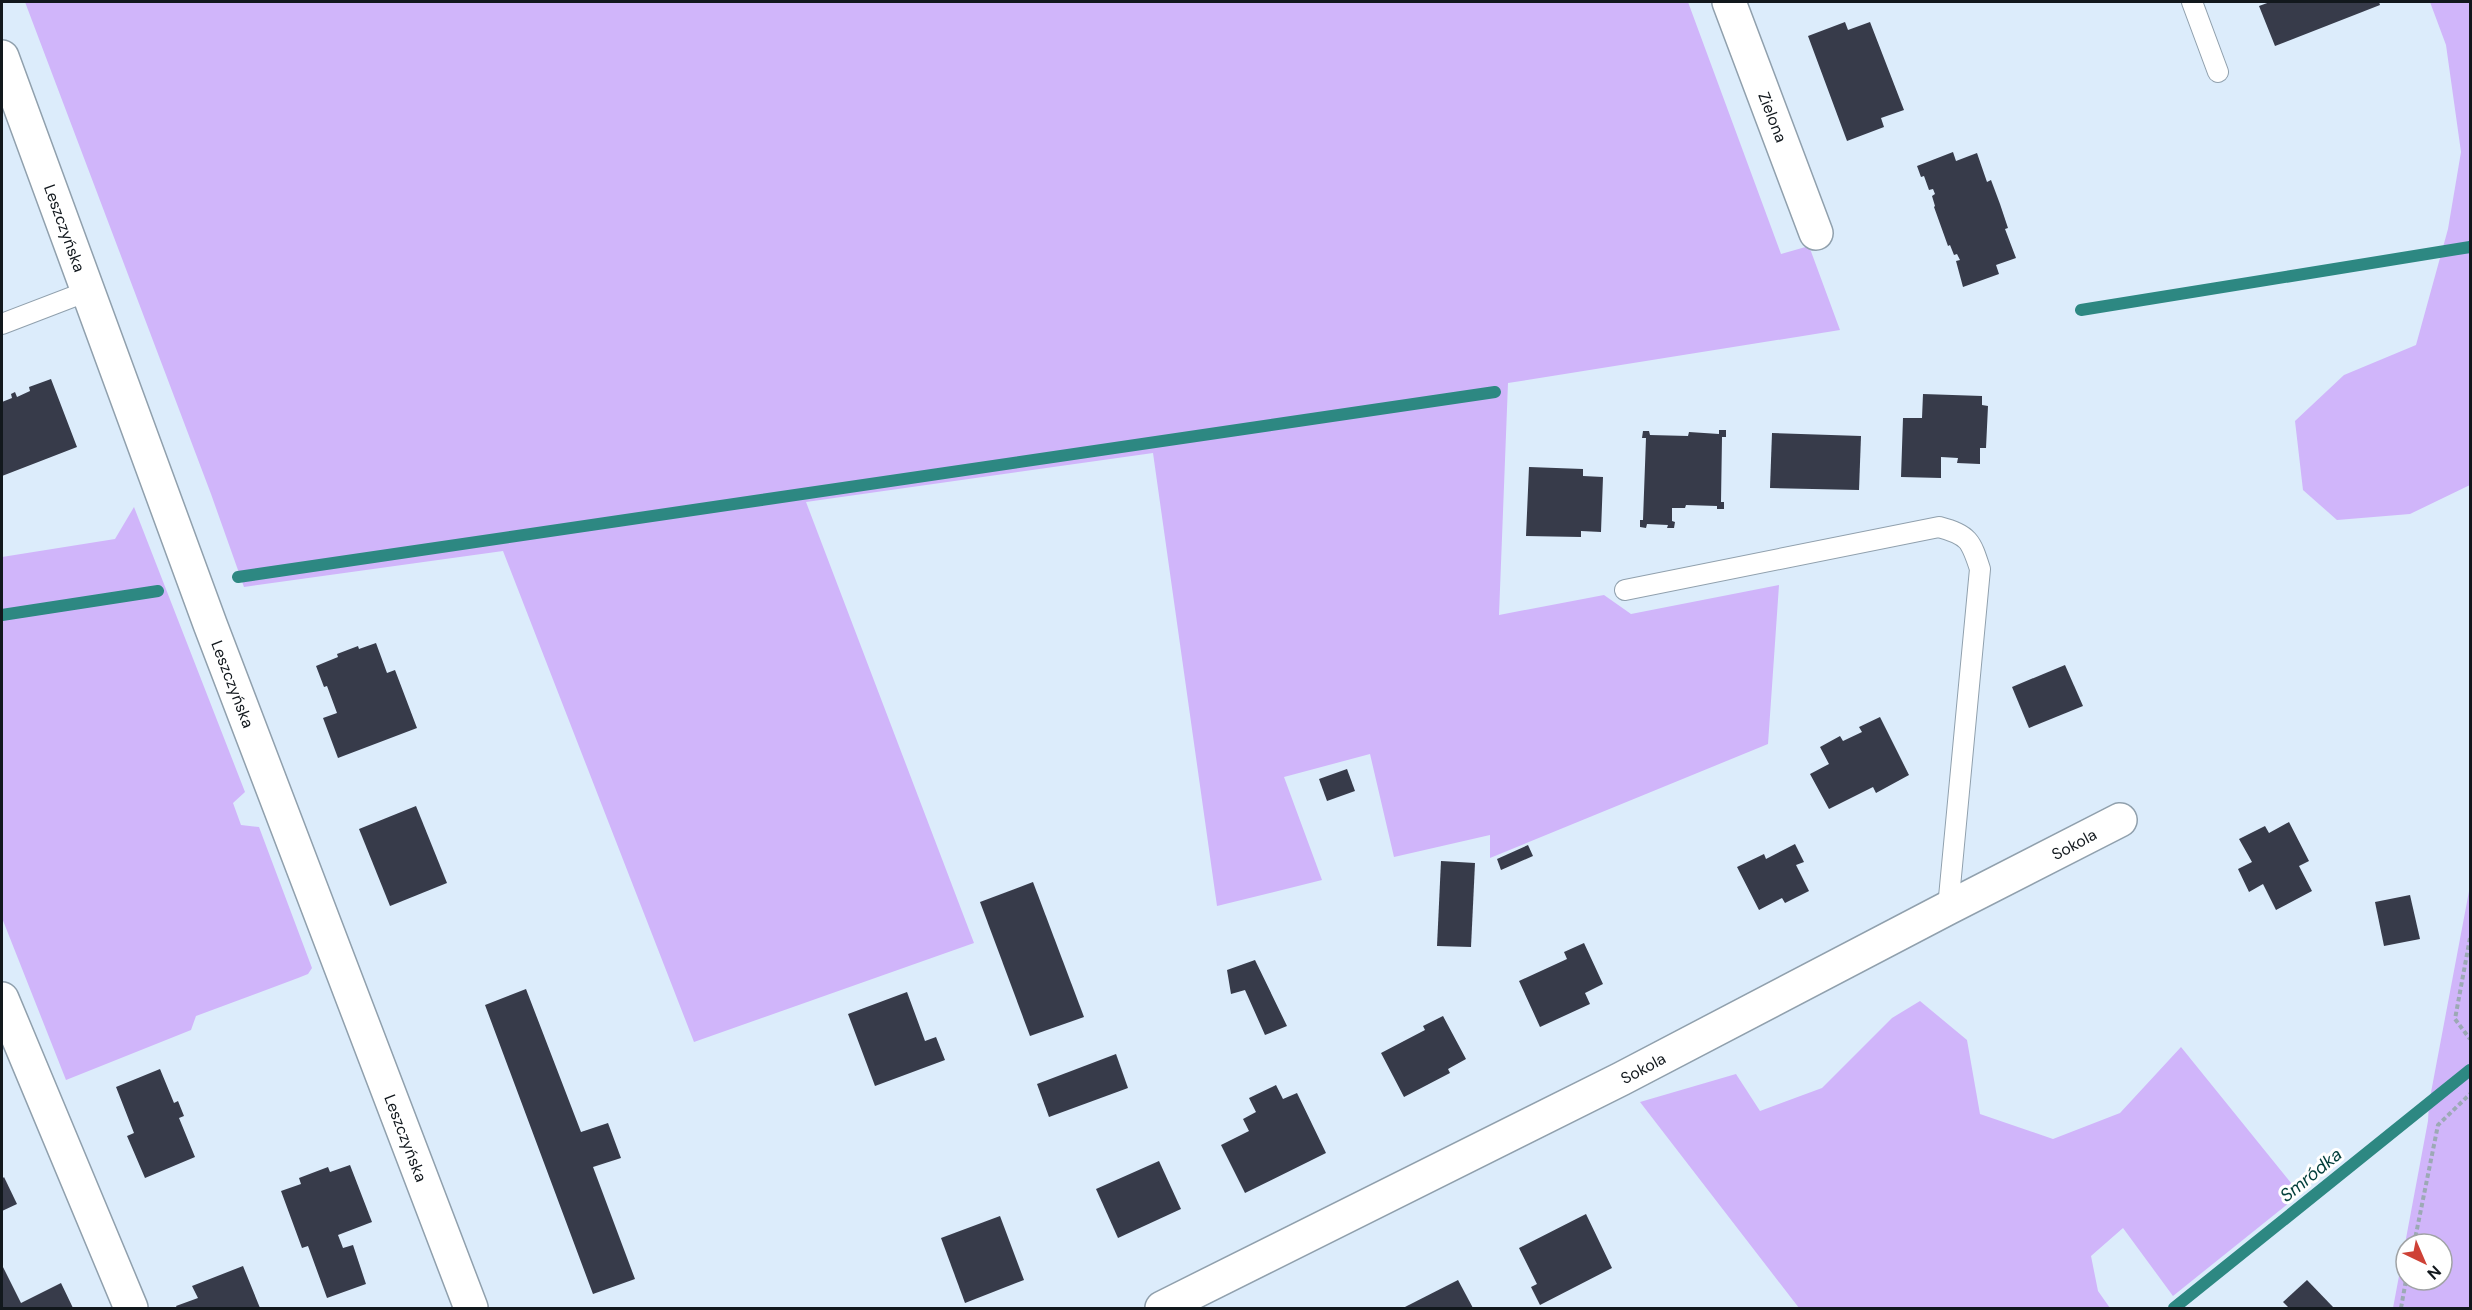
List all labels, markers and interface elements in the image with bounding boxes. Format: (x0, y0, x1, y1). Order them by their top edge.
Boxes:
street label: Zielona (1753, 89, 1792, 145)
street label: Leszczyńska (39, 181, 90, 275)
street label: Leszczyńska (206, 638, 259, 731)
street label: Sokola (2048, 824, 2100, 865)
street label: Sokola (1617, 1048, 1669, 1089)
street label: Leszczyńska (379, 1092, 432, 1185)
water label: Smródka (2275, 1143, 2347, 1207)
north arrow (2394, 1232, 2454, 1292)
text: N (2423, 1261, 2446, 1284)

